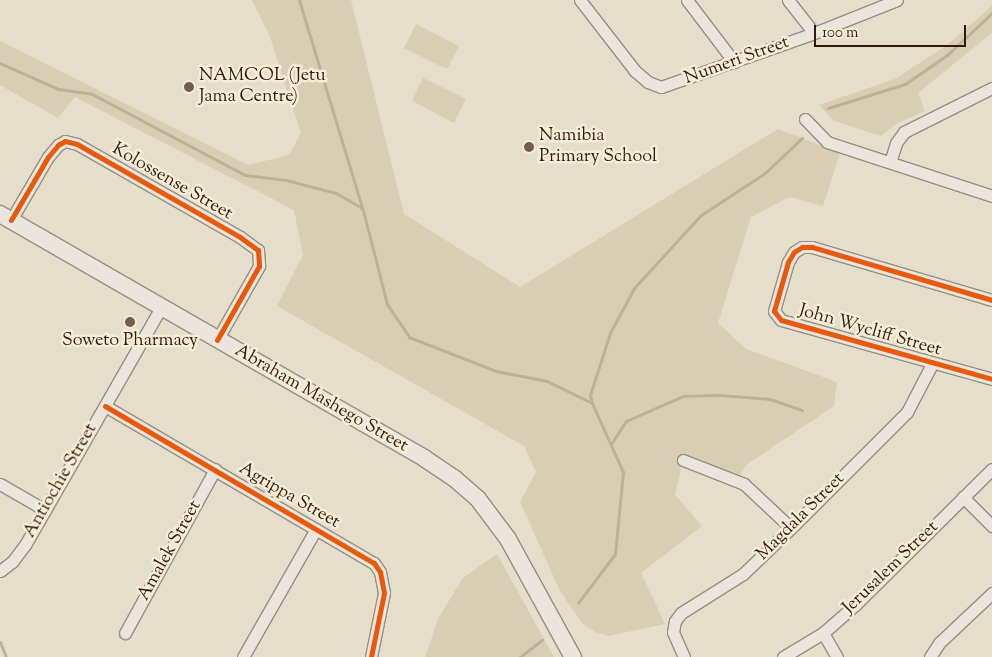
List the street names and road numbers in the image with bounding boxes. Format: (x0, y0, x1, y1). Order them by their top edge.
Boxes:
street label: Numeri Street (682, 32, 792, 90)
street label: Kolossense Street (108, 139, 236, 225)
street label: John Wycliff Street (796, 300, 944, 362)
street label: Abraham Mashego Street (231, 341, 411, 457)
street label: Antiochie Street (20, 420, 102, 542)
street label: Agrippa Street (235, 458, 343, 534)
street label: Magdala Street (753, 469, 849, 565)
street label: Amalek Street (134, 497, 206, 605)
street label: Jerusalem Street (839, 517, 943, 619)

